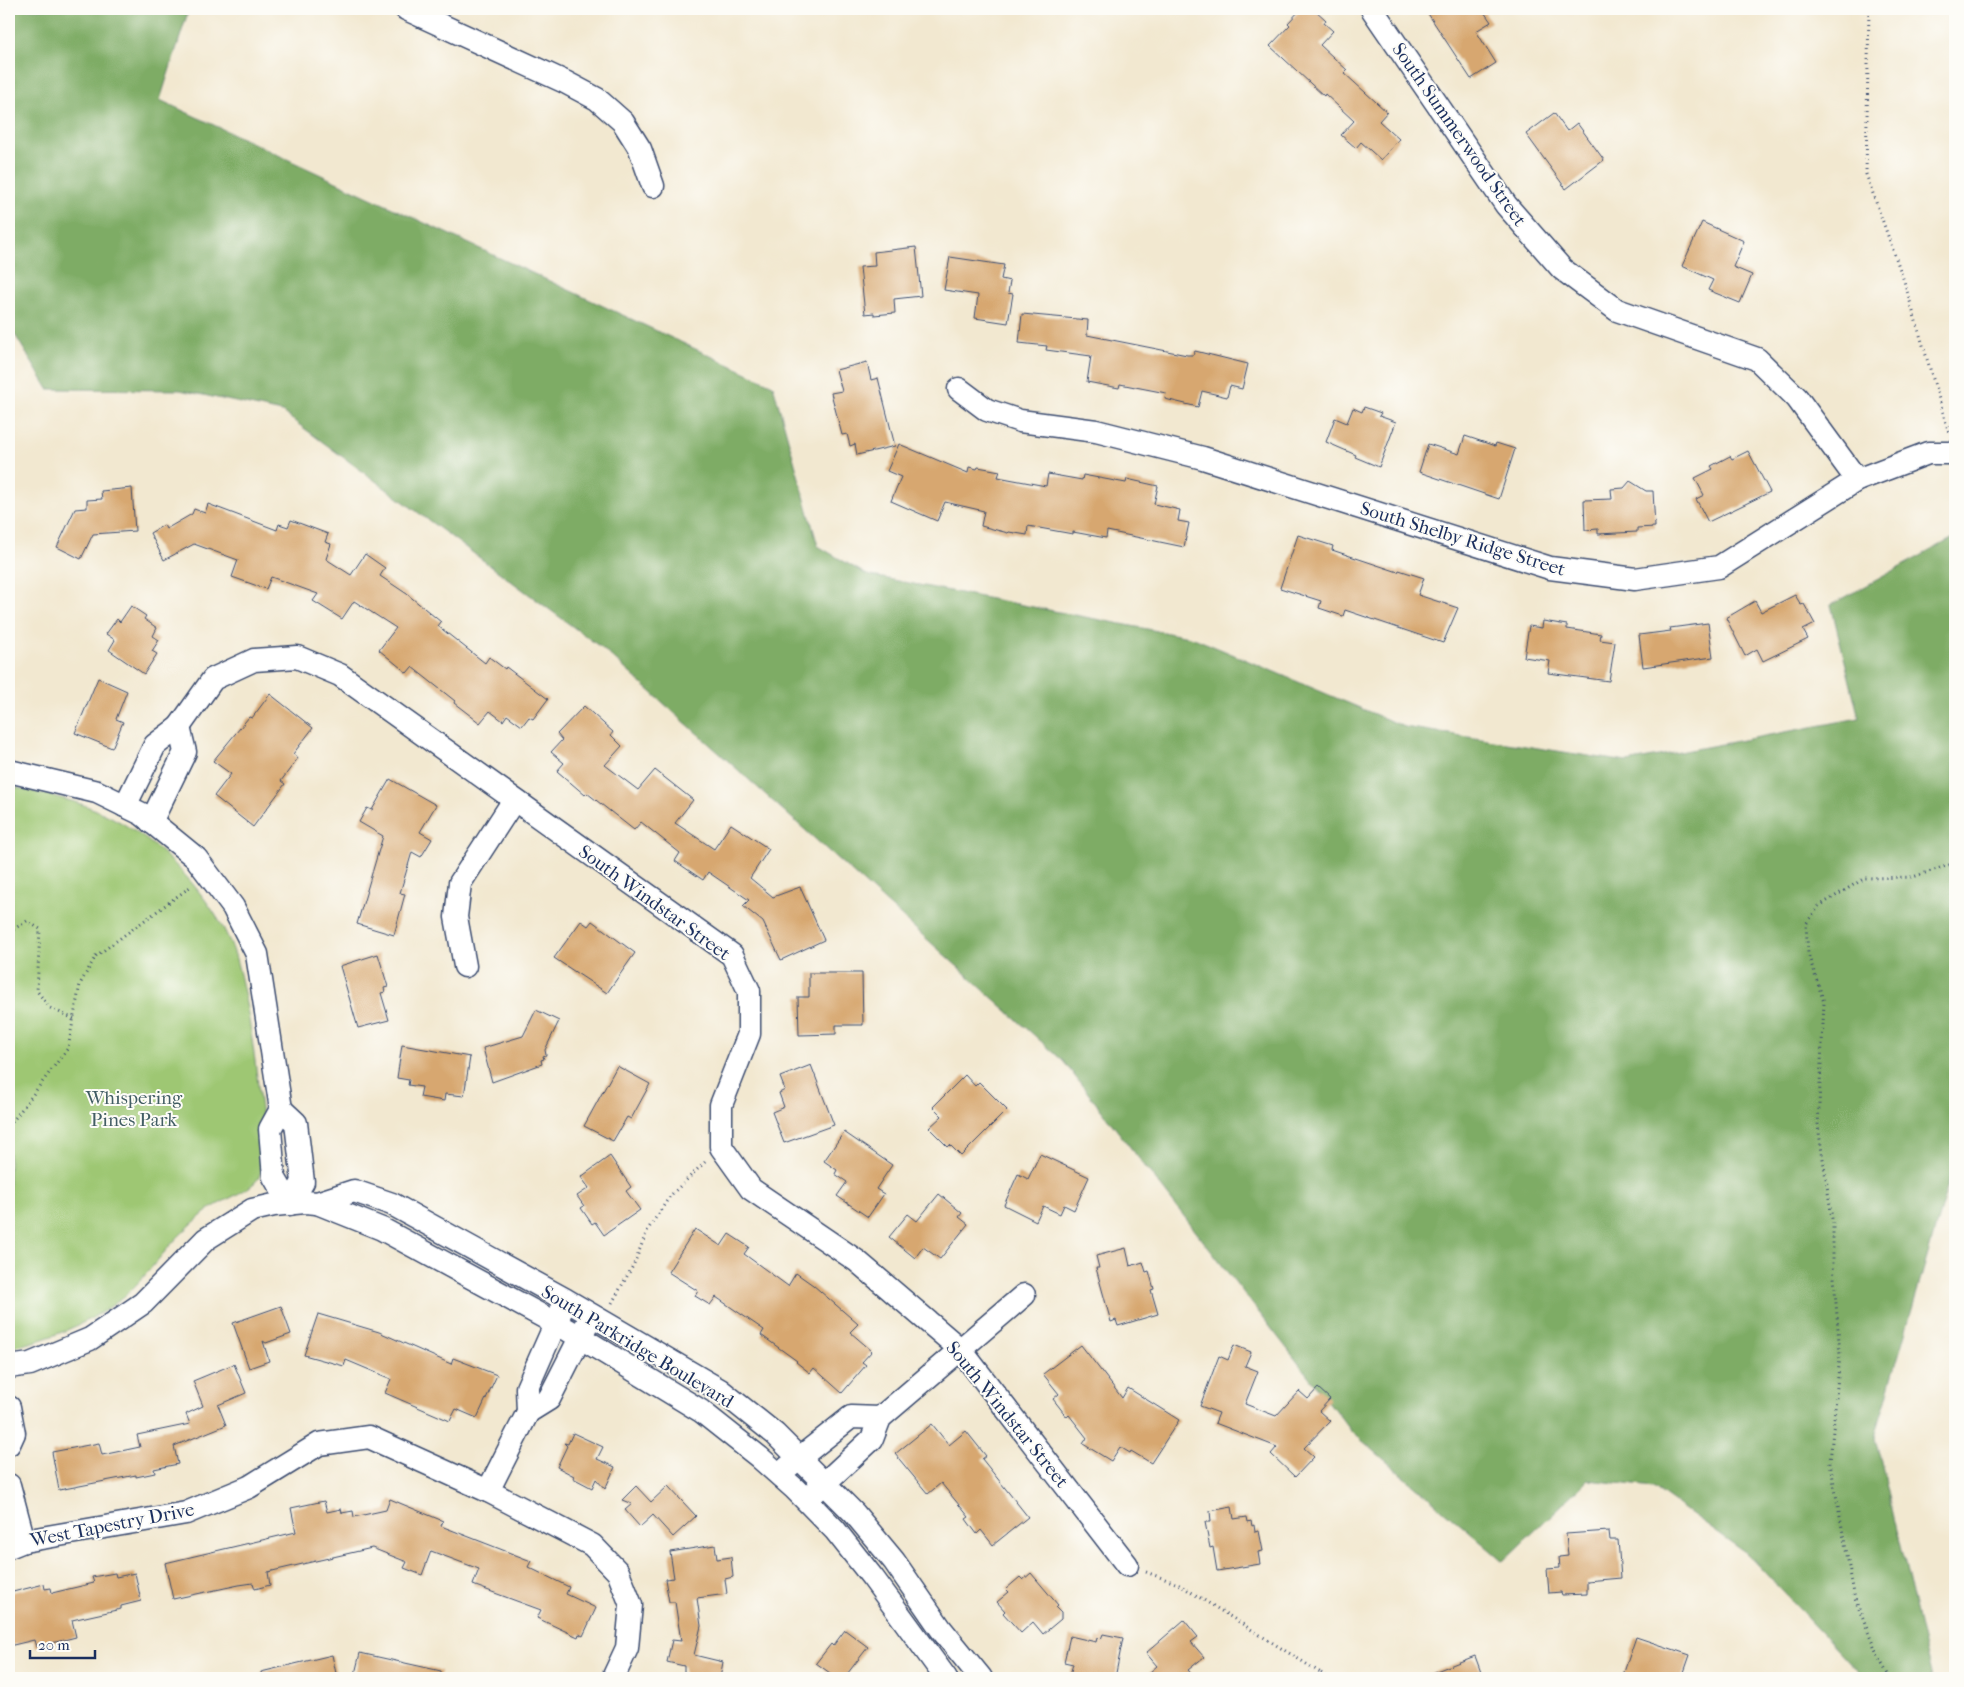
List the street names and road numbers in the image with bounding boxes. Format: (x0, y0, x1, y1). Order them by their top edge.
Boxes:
street label: South Summerwood Street (1387, 39, 1531, 231)
street label: South Shelby Ridge Street (1358, 497, 1568, 581)
street label: South Windstar Street (574, 840, 735, 965)
street label: South Parkridge Boulevard (537, 1281, 738, 1413)
street label: South Windstar Street (941, 1337, 1073, 1492)
street label: West Tapestry Drive (27, 1498, 196, 1552)

